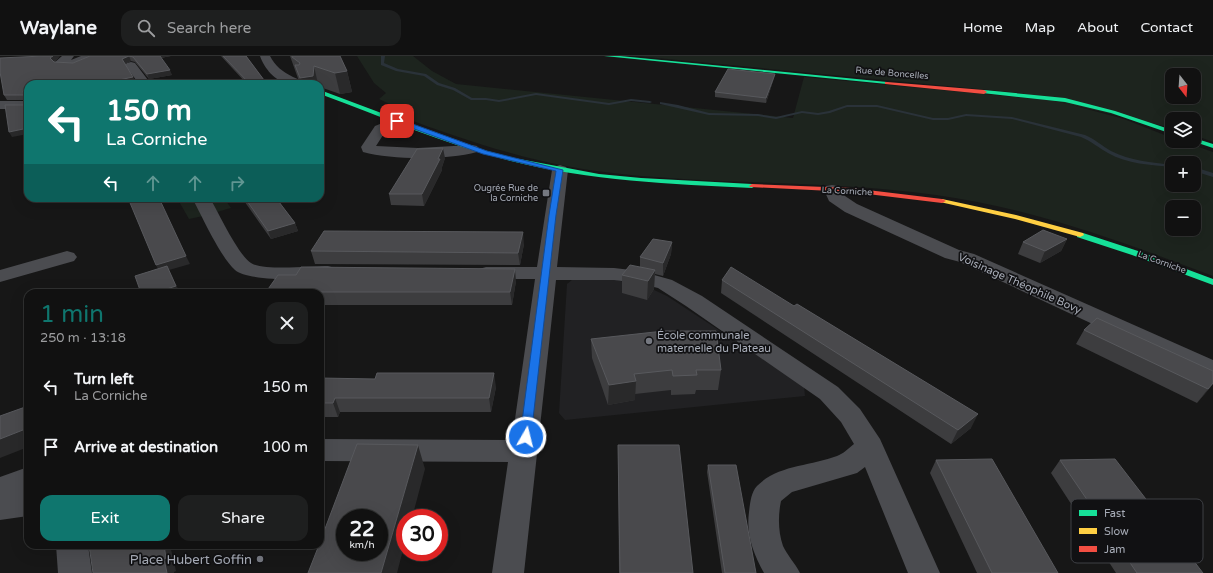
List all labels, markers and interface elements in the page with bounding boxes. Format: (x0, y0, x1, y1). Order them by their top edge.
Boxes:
search box (121, 10, 401, 46)
text: Waylane (20, 17, 97, 39)
icon: search (135, 17, 157, 39)
text: Search here (167, 19, 251, 37)
text: Home (963, 19, 1003, 36)
text: Map (1025, 19, 1055, 36)
text: About (1077, 19, 1119, 36)
text: Contact (1141, 19, 1193, 36)
street label: Rue de Boncelles (855, 65, 929, 82)
north arrow (1165, 68, 1201, 104)
map controls (1165, 68, 1201, 236)
text: 150 m (106, 94, 192, 128)
icon: left (40, 96, 92, 148)
pin (380, 104, 414, 138)
icon: arrive (386, 110, 408, 132)
button: layers (1165, 112, 1201, 148)
text: La Corniche (106, 128, 207, 150)
button: + (1165, 156, 1201, 192)
icon: left (100, 172, 122, 194)
icon: ahead (142, 172, 164, 194)
icon: ahead (184, 172, 206, 194)
icon: right (226, 172, 248, 194)
place label: Ougrée Rue de la Corniche (474, 183, 538, 204)
street label: La Corniche (821, 185, 873, 198)
marker: Ougrée Rue de la Corniche (541, 188, 551, 198)
button: − (1165, 200, 1201, 236)
street label: La Corniche (1136, 249, 1188, 276)
street label: Voisinage Théophile Bovy (956, 250, 1084, 317)
text: 1 min (40, 300, 104, 329)
button: close (266, 302, 308, 344)
place label: École communale maternelle du Plateau (657, 328, 771, 355)
text: 250 m · 13:18 (40, 330, 126, 346)
marker: École communale maternelle du Plateau (644, 336, 654, 346)
text: Turn left (74, 370, 134, 388)
icon: left (40, 376, 62, 398)
text: 150 m (262, 378, 308, 396)
text: La Corniche (74, 388, 147, 404)
position arrow (505, 416, 547, 458)
icon: arrive (40, 436, 62, 458)
text: Arrive at destination (74, 438, 218, 456)
text: 100 m (262, 438, 308, 456)
button: Exit (40, 495, 170, 541)
button: Share (178, 495, 308, 541)
legend (1071, 499, 1203, 563)
text: Fast (1104, 507, 1125, 520)
speed limit sign: 30 (396, 509, 448, 561)
text: 22 (349, 518, 375, 542)
text: Slow (1104, 525, 1129, 538)
text: km/h (349, 539, 375, 551)
text: Jam (1104, 543, 1125, 556)
place label: Place Hubert Goffin (130, 552, 252, 568)
marker: Place Hubert Goffin (255, 554, 265, 564)

